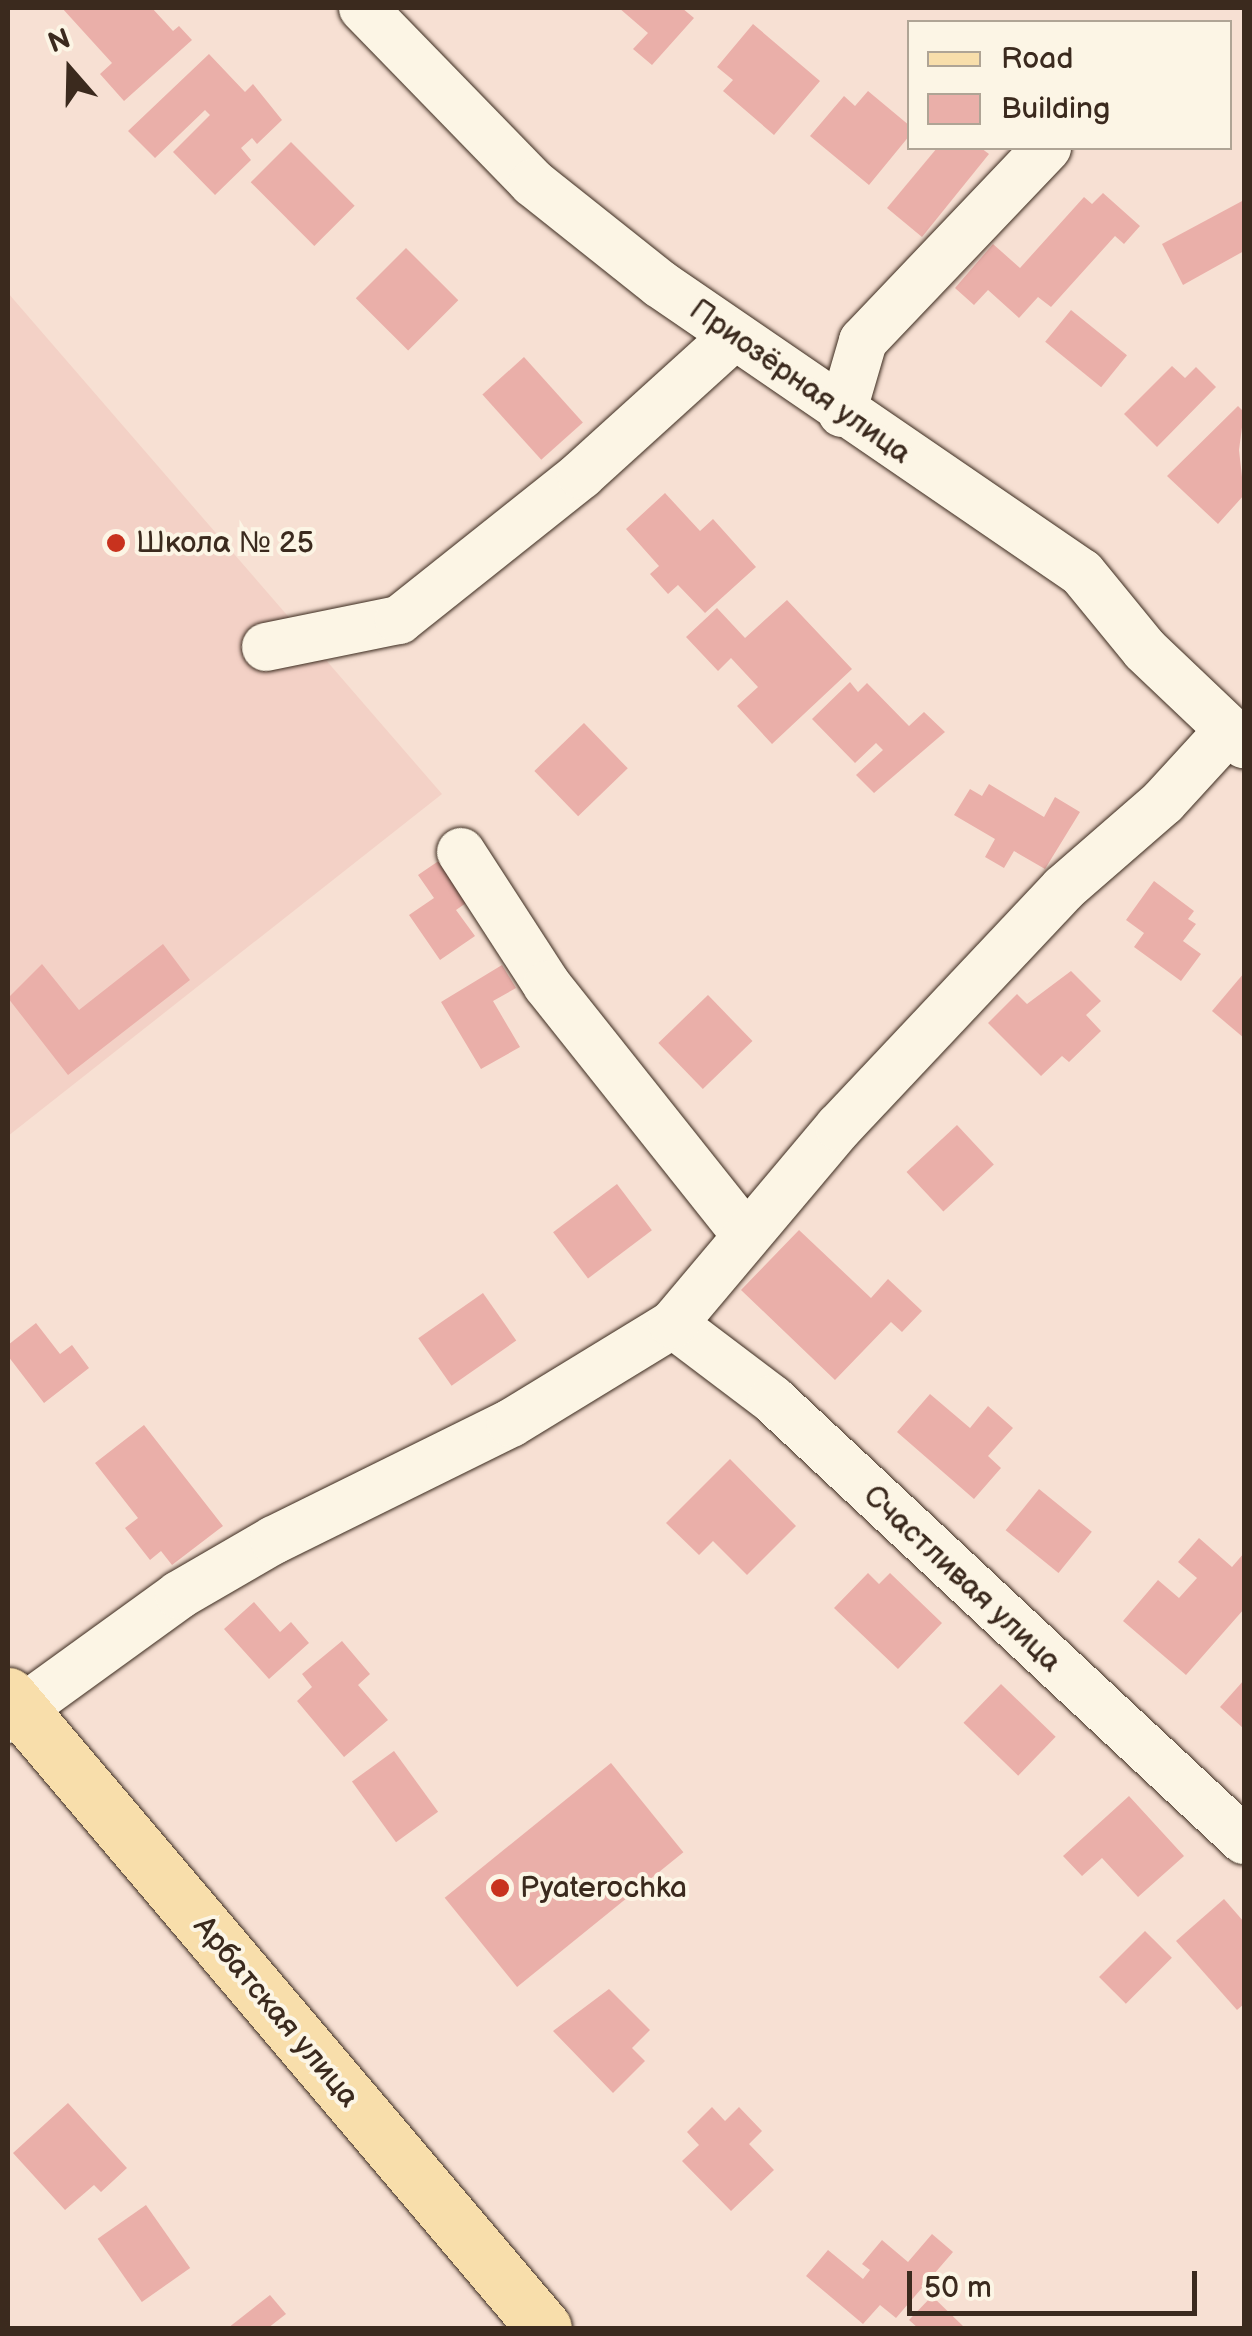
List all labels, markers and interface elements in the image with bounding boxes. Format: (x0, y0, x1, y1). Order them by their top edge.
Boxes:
north arrow (20, 20, 120, 120)
legend (907, 20, 1232, 150)
text: N (44, 22, 75, 60)
text: Road (1001, 41, 1074, 77)
text: Building (1001, 91, 1110, 127)
street label: Приозёрная улица (682, 292, 918, 472)
place label: Школа № 25 (136, 525, 314, 561)
marker: Школа № 25 (105, 532, 127, 554)
street label: Счастливая улица (856, 1478, 1068, 1680)
place label: Pyaterochka (520, 1870, 687, 1906)
marker: Pyaterochka (489, 1877, 511, 1899)
street label: Арбатская улица (186, 1909, 366, 2115)
scale bar (912, 2251, 1202, 2313)
text: 50 m (924, 2270, 992, 2306)

